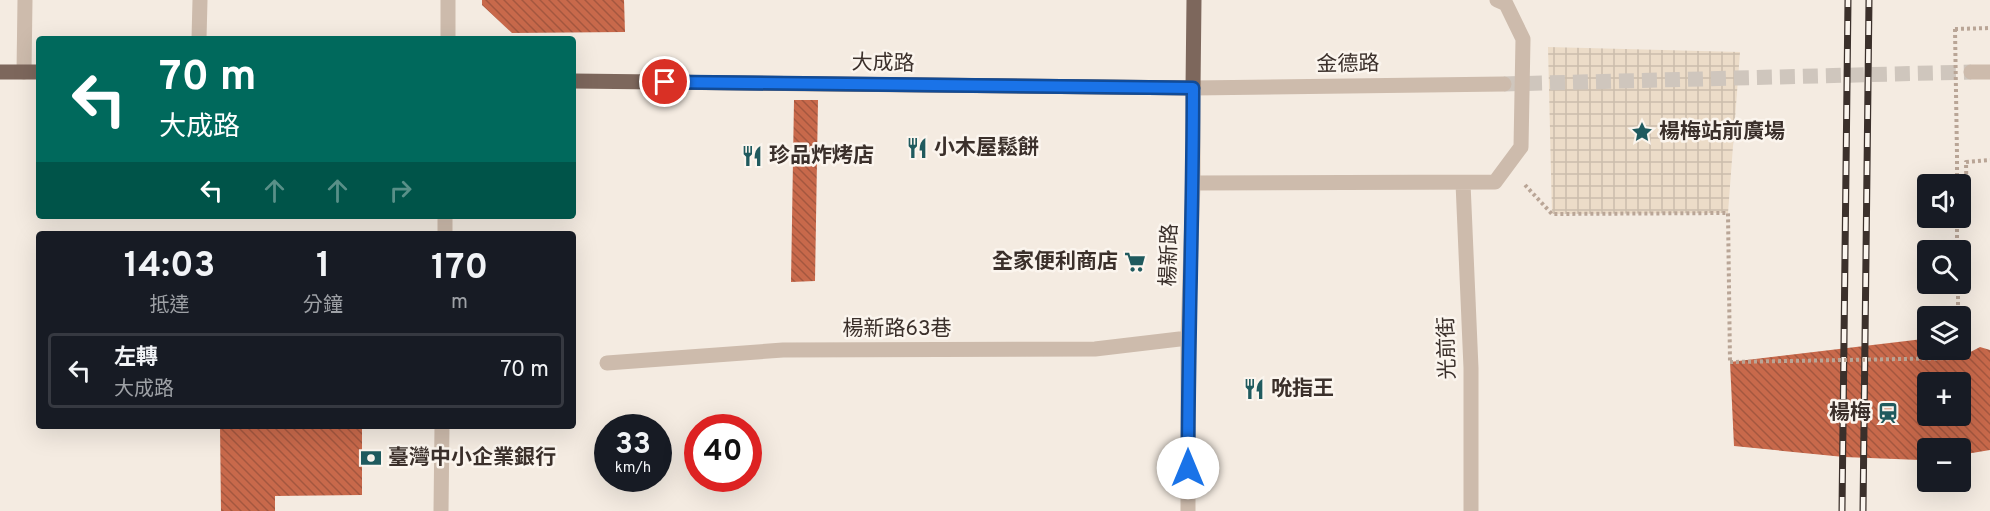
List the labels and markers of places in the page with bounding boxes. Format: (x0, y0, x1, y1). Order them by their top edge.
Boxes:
pin (639, 56, 690, 107)
place label: 楊梅站前廣場 (1659, 119, 1785, 146)
place icon: 楊梅站前廣場 (1630, 120, 1654, 144)
place label: 小木屋鬆餅 (934, 135, 1039, 162)
restaurant icon: 小木屋鬆餅 (905, 136, 929, 160)
place label: 珍品炸烤店 (769, 143, 874, 170)
restaurant icon: 珍品炸烤店 (740, 144, 764, 168)
place label: 全家便利商店 (992, 249, 1118, 276)
supermarket icon: 全家便利商店 (1123, 250, 1147, 274)
place label: 吮指王 (1271, 376, 1334, 403)
restaurant icon: 吮指王 (1242, 377, 1266, 401)
place label: 楊梅 (1829, 400, 1871, 427)
station icon: 楊梅 (1876, 401, 1900, 425)
place label: 臺灣中小企業銀行 (388, 445, 556, 472)
bank icon: 臺灣中小企業銀行 (359, 446, 383, 470)

